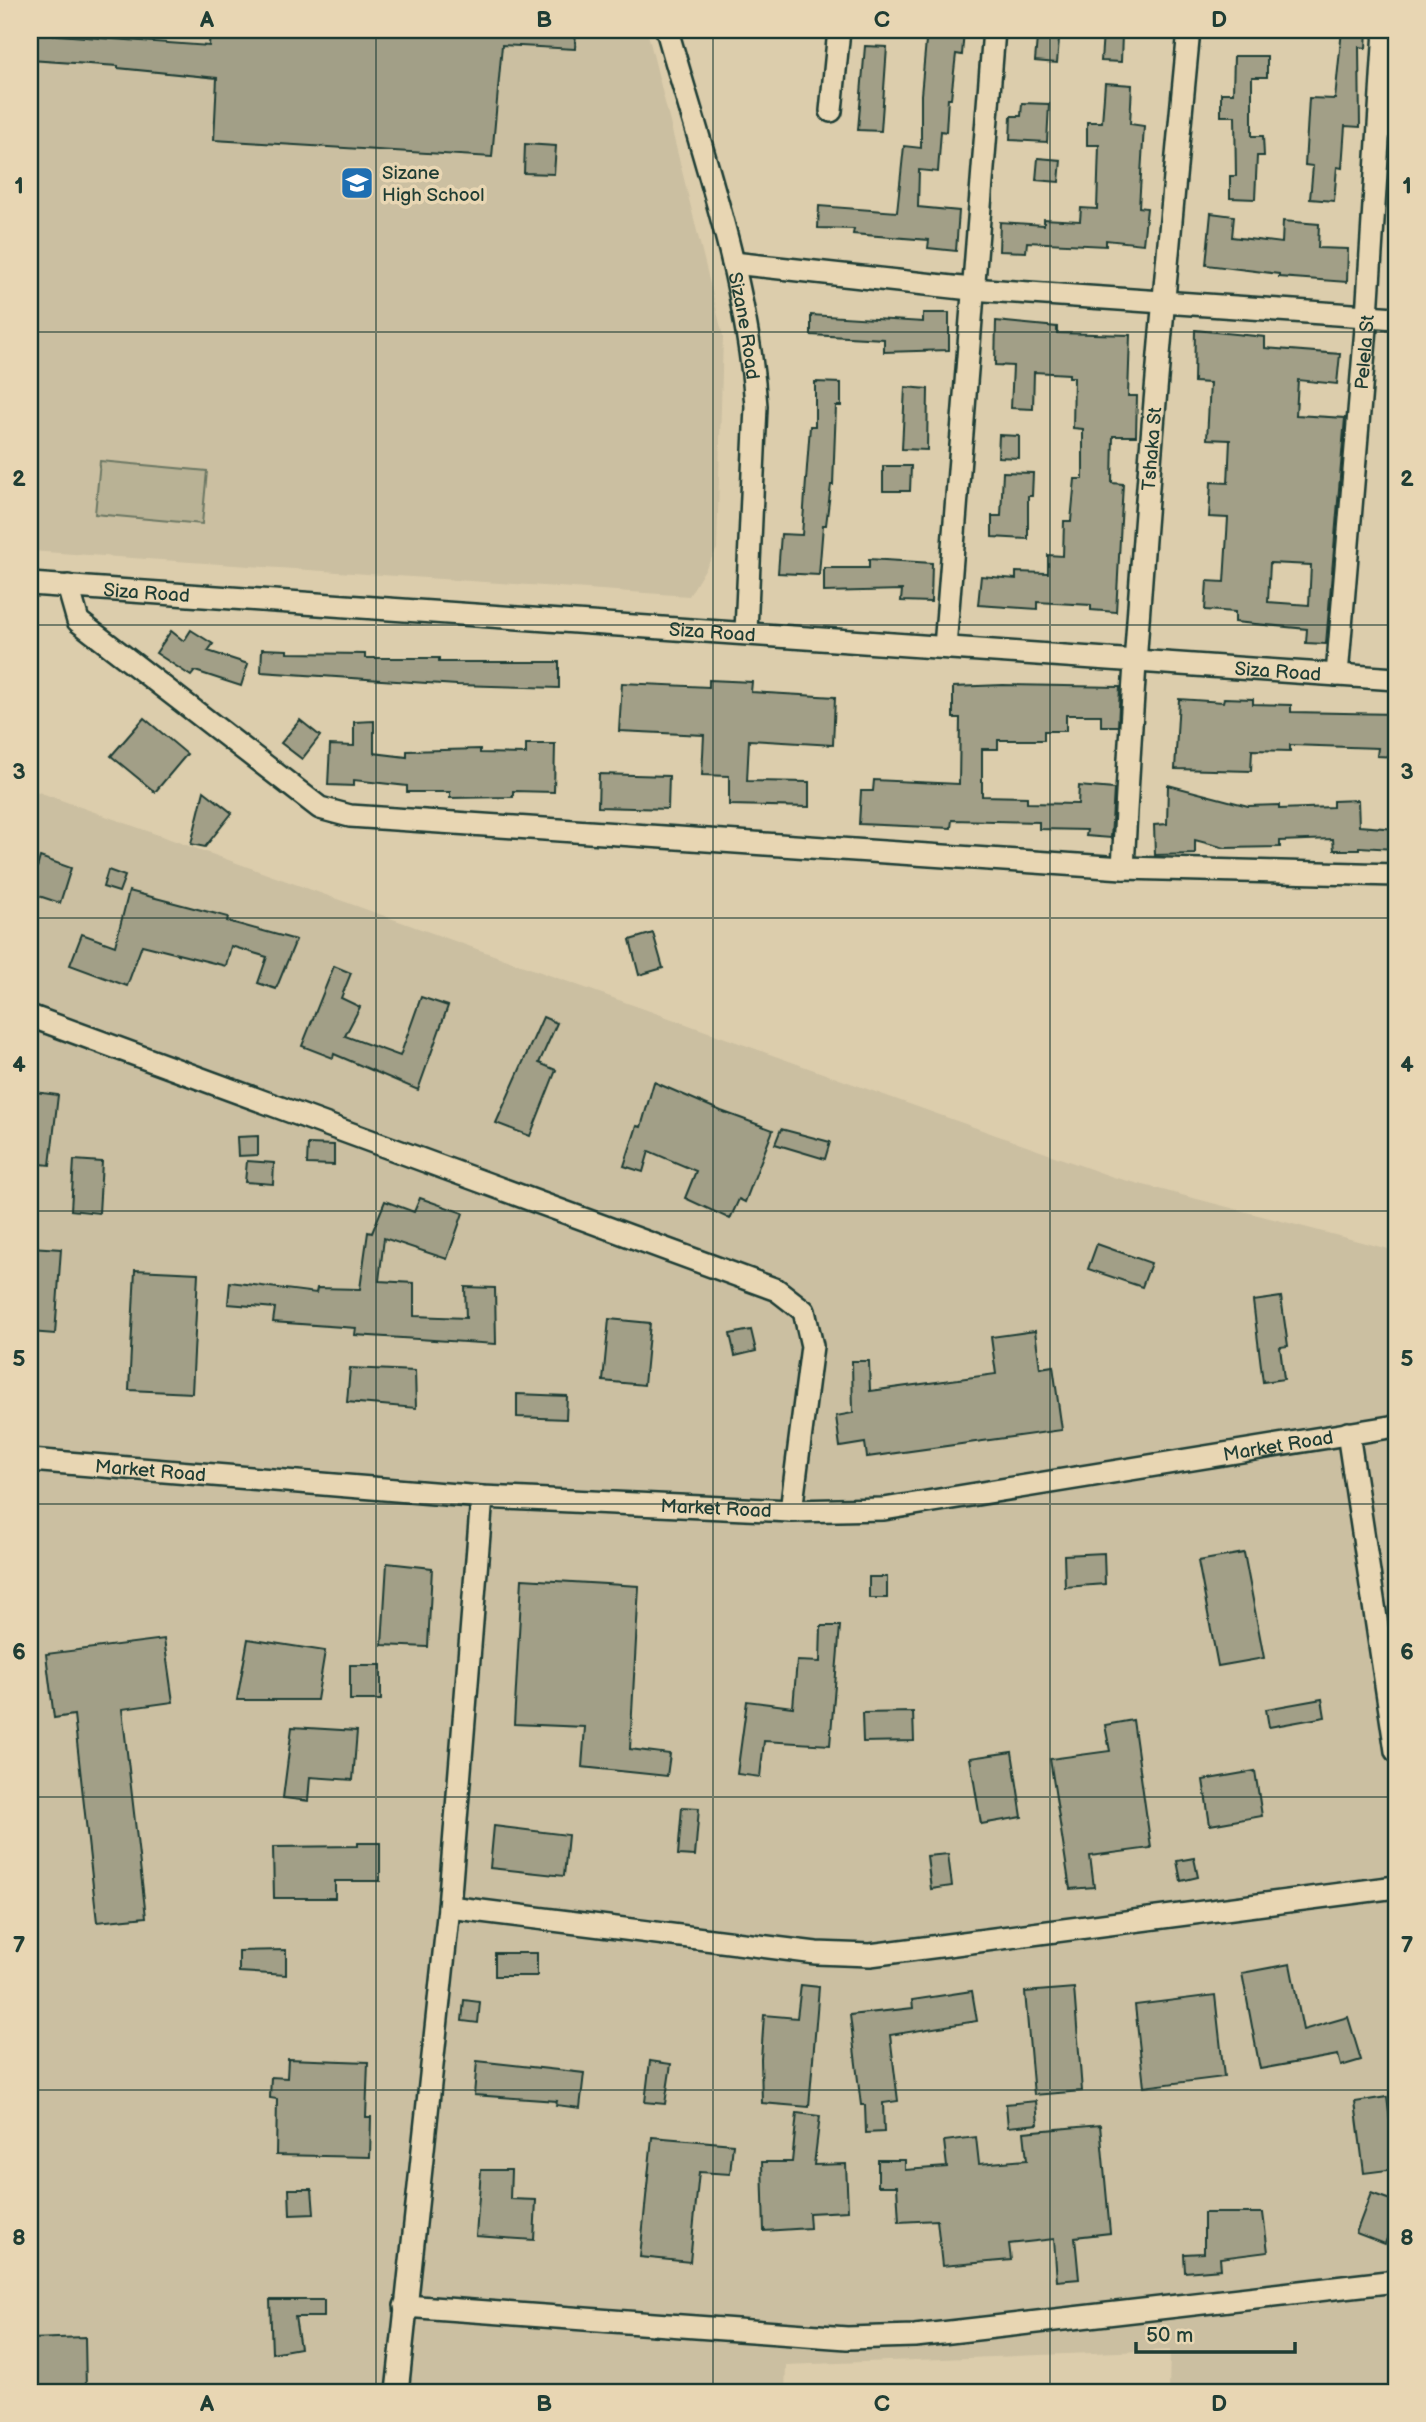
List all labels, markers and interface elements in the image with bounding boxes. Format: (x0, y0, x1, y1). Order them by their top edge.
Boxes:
text: A (199, 6, 215, 34)
text: B (536, 6, 552, 34)
text: C (874, 6, 890, 34)
text: D (1211, 6, 1227, 34)
place label: Sizane High School (382, 162, 485, 207)
school or university icon: Sizane High School (338, 164, 376, 202)
text: 1 (14, 172, 24, 200)
text: 1 (1402, 172, 1412, 200)
street label: Sizane Road (723, 270, 764, 381)
street label: Pelela St (1351, 314, 1380, 391)
street label: Tshaka St (1138, 406, 1168, 492)
text: 2 (12, 465, 26, 493)
text: 2 (1400, 465, 1414, 493)
street label: Siza Road (103, 579, 191, 608)
street label: Siza Road (668, 618, 756, 647)
street label: Siza Road (1234, 658, 1322, 687)
text: 3 (12, 758, 26, 786)
text: 3 (1400, 758, 1414, 786)
text: 4 (12, 1051, 26, 1079)
text: 4 (1400, 1051, 1414, 1079)
text: 5 (12, 1345, 26, 1373)
text: 5 (1400, 1345, 1414, 1373)
street label: Market Road (1221, 1426, 1335, 1467)
street label: Market Road (94, 1455, 207, 1487)
street label: Market Road (660, 1495, 772, 1523)
text: 6 (12, 1638, 26, 1666)
text: 6 (1400, 1638, 1414, 1666)
text: 7 (13, 1931, 26, 1959)
text: 7 (1401, 1931, 1414, 1959)
text: 8 (12, 2224, 26, 2252)
text: 8 (1400, 2224, 1414, 2252)
scale bar (1136, 2310, 1295, 2354)
text: 50 m (1146, 2323, 1193, 2348)
text: A (199, 2390, 215, 2418)
text: B (536, 2390, 552, 2418)
text: C (874, 2390, 890, 2418)
text: D (1211, 2390, 1227, 2418)

